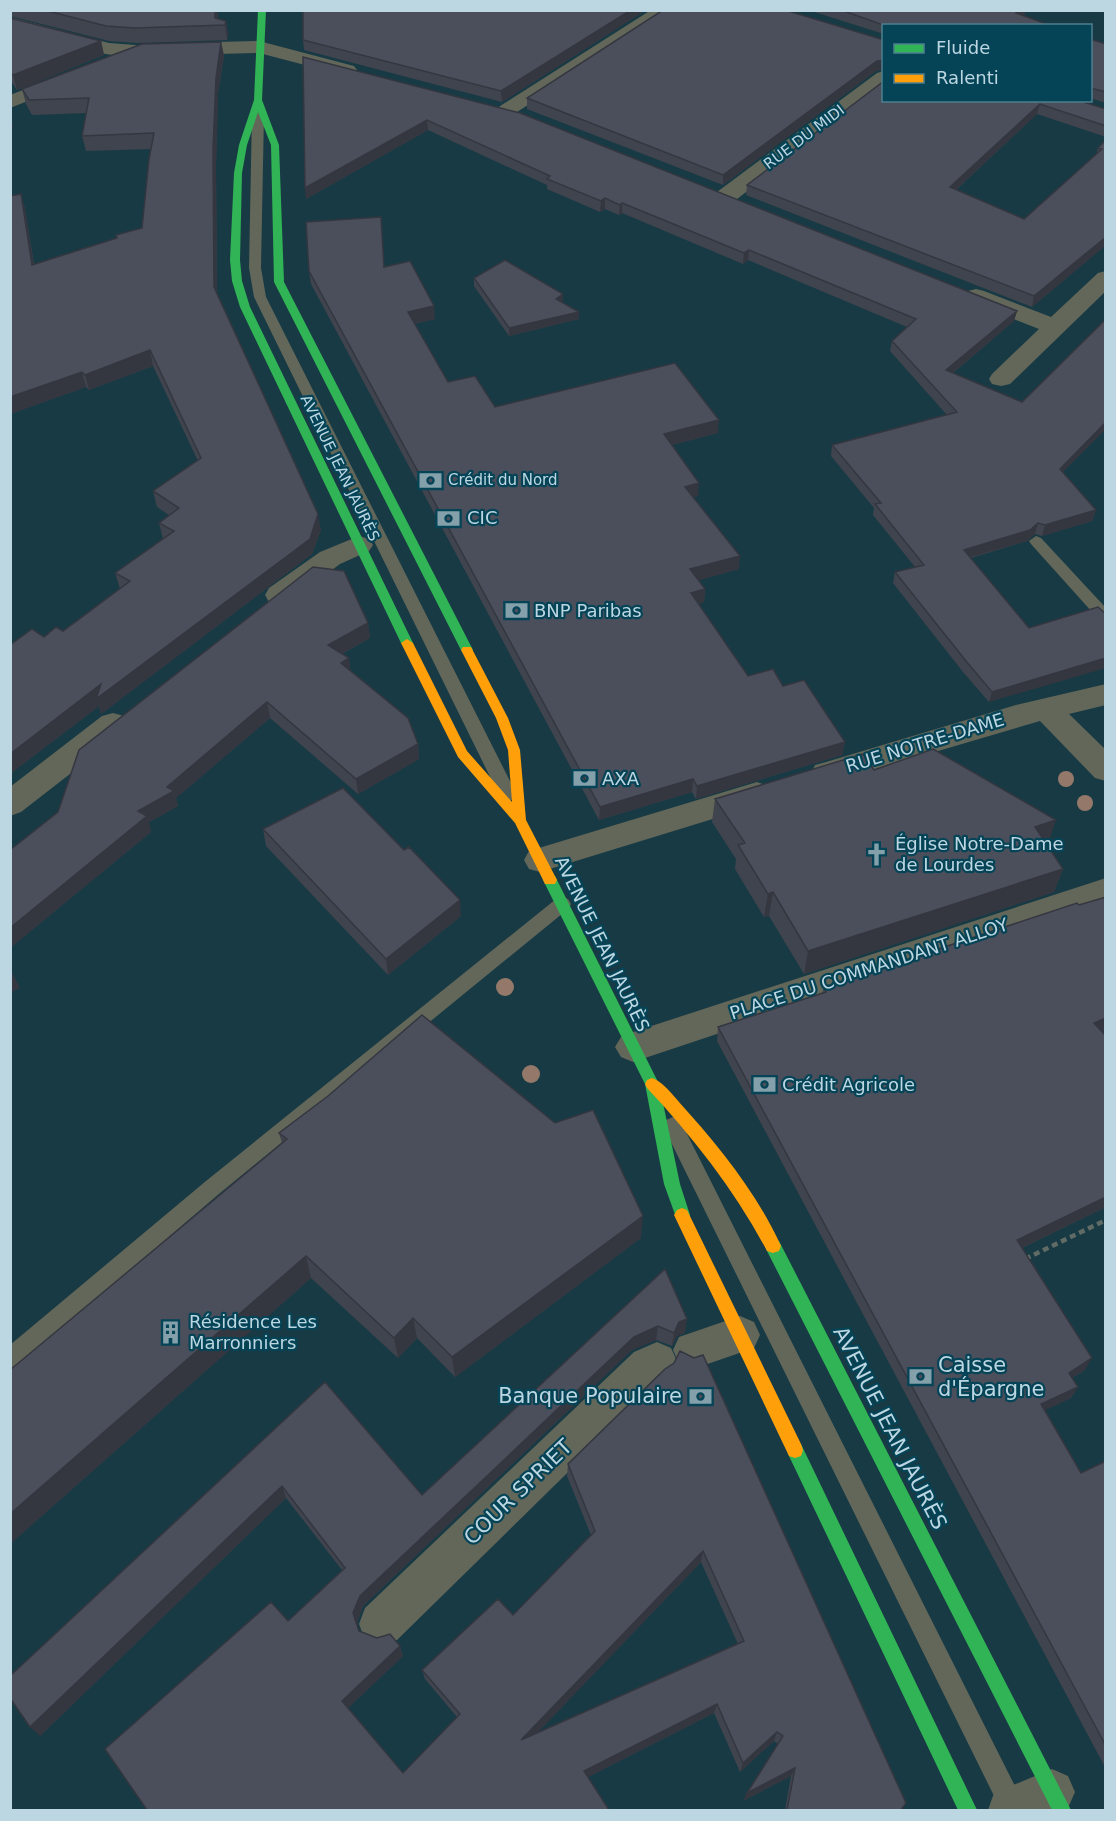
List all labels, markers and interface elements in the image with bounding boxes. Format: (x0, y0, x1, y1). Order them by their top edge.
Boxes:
legend (882, 24, 1092, 102)
text: Fluide (936, 37, 990, 58)
text: Ralenti (936, 67, 999, 88)
street label: RUE DU MIDI (760, 101, 848, 173)
street label: AVENUE JEAN JAURÈS (297, 392, 384, 544)
bank icon: Crédit du Nord (417, 467, 443, 493)
place label: Crédit du Nord (448, 471, 558, 489)
bank icon: CIC (436, 505, 462, 531)
place label: CIC (467, 507, 497, 528)
bank icon: BNP Paribas (503, 598, 529, 624)
place label: BNP Paribas (534, 600, 642, 621)
street label: RUE NOTRE-DAME (843, 708, 1007, 777)
bank icon: AXA (571, 766, 597, 792)
place label: AXA (602, 768, 640, 789)
place label: Église Notre-Dame de Lourdes (895, 833, 1064, 875)
church icon: Église Notre-Dame de Lourdes (864, 841, 890, 867)
street label: AVENUE JEAN JAURÈS (551, 853, 654, 1035)
street label: PLACE DU COMMANDANT ALLOY (727, 913, 1012, 1024)
bank icon: Crédit Agricole (751, 1072, 777, 1098)
place label: Crédit Agricole (782, 1074, 915, 1095)
place label: Résidence Les Marronniers (189, 1311, 317, 1353)
building icon: Résidence Les Marronniers (158, 1319, 184, 1345)
street label: AVENUE JEAN JAURÈS (828, 1322, 953, 1534)
place label: Caisse d'Épargne (938, 1353, 1044, 1401)
bank icon: Caisse d'Épargne (907, 1364, 933, 1390)
bank icon: Banque Populaire (687, 1383, 713, 1409)
place label: Banque Populaire (498, 1384, 682, 1408)
street label: COUR SPRIET (459, 1434, 577, 1550)

